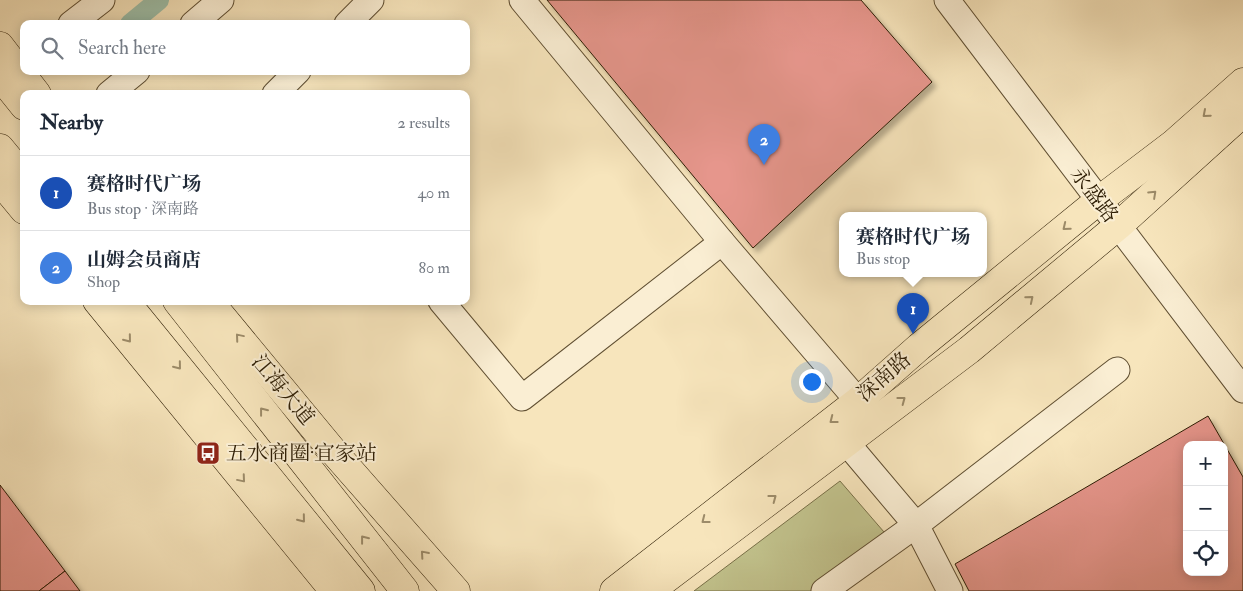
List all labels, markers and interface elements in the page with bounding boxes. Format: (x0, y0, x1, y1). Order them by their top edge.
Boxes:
search box (20, 20, 470, 75)
icon: search (38, 34, 66, 62)
text: Search here (78, 36, 166, 60)
one-way arrow (1203, 108, 1212, 117)
text: Nearby (40, 109, 103, 136)
text: 2 results (397, 113, 450, 133)
pin: 2 (748, 124, 780, 165)
street label: 永盛路 (1064, 162, 1124, 228)
text: 赛格时代广场 (87, 172, 201, 196)
text: 1 (53, 183, 59, 203)
text: 40 m (417, 183, 450, 203)
one-way arrow (1148, 191, 1157, 200)
text: Bus stop · 深南路 (87, 199, 199, 219)
popup (839, 212, 987, 277)
one-way arrow (1063, 221, 1072, 229)
text: 赛格时代广场 (856, 225, 970, 249)
text: 山姆会员商店 (87, 248, 201, 272)
text: Bus stop (856, 249, 910, 269)
text: 2 (52, 258, 60, 278)
text: 80 m (419, 258, 450, 278)
text: Shop (87, 272, 120, 292)
pin: 1 (897, 293, 929, 334)
one-way arrow (1024, 297, 1033, 305)
one-way arrow (122, 333, 130, 342)
one-way arrow (236, 334, 245, 343)
street label: 深南路 (851, 346, 917, 408)
street label: 江海大道 (246, 349, 320, 431)
one-way arrow (172, 360, 180, 369)
your location (799, 369, 825, 395)
one-way arrow (896, 397, 906, 406)
one-way arrow (261, 408, 269, 417)
one-way arrow (829, 414, 839, 423)
bus stop icon: 五水商圈·宜家站 (195, 440, 221, 466)
place label: 五水商圈·宜家站 (226, 440, 377, 467)
map controls (1183, 441, 1228, 576)
button: + (1183, 441, 1228, 486)
one-way arrow (236, 473, 245, 482)
button: − (1183, 486, 1228, 531)
one-way arrow (767, 495, 777, 504)
one-way arrow (297, 514, 306, 523)
one-way arrow (702, 514, 711, 522)
button: locate (1183, 531, 1228, 576)
one-way arrow (361, 536, 369, 545)
one-way arrow (421, 551, 430, 560)

